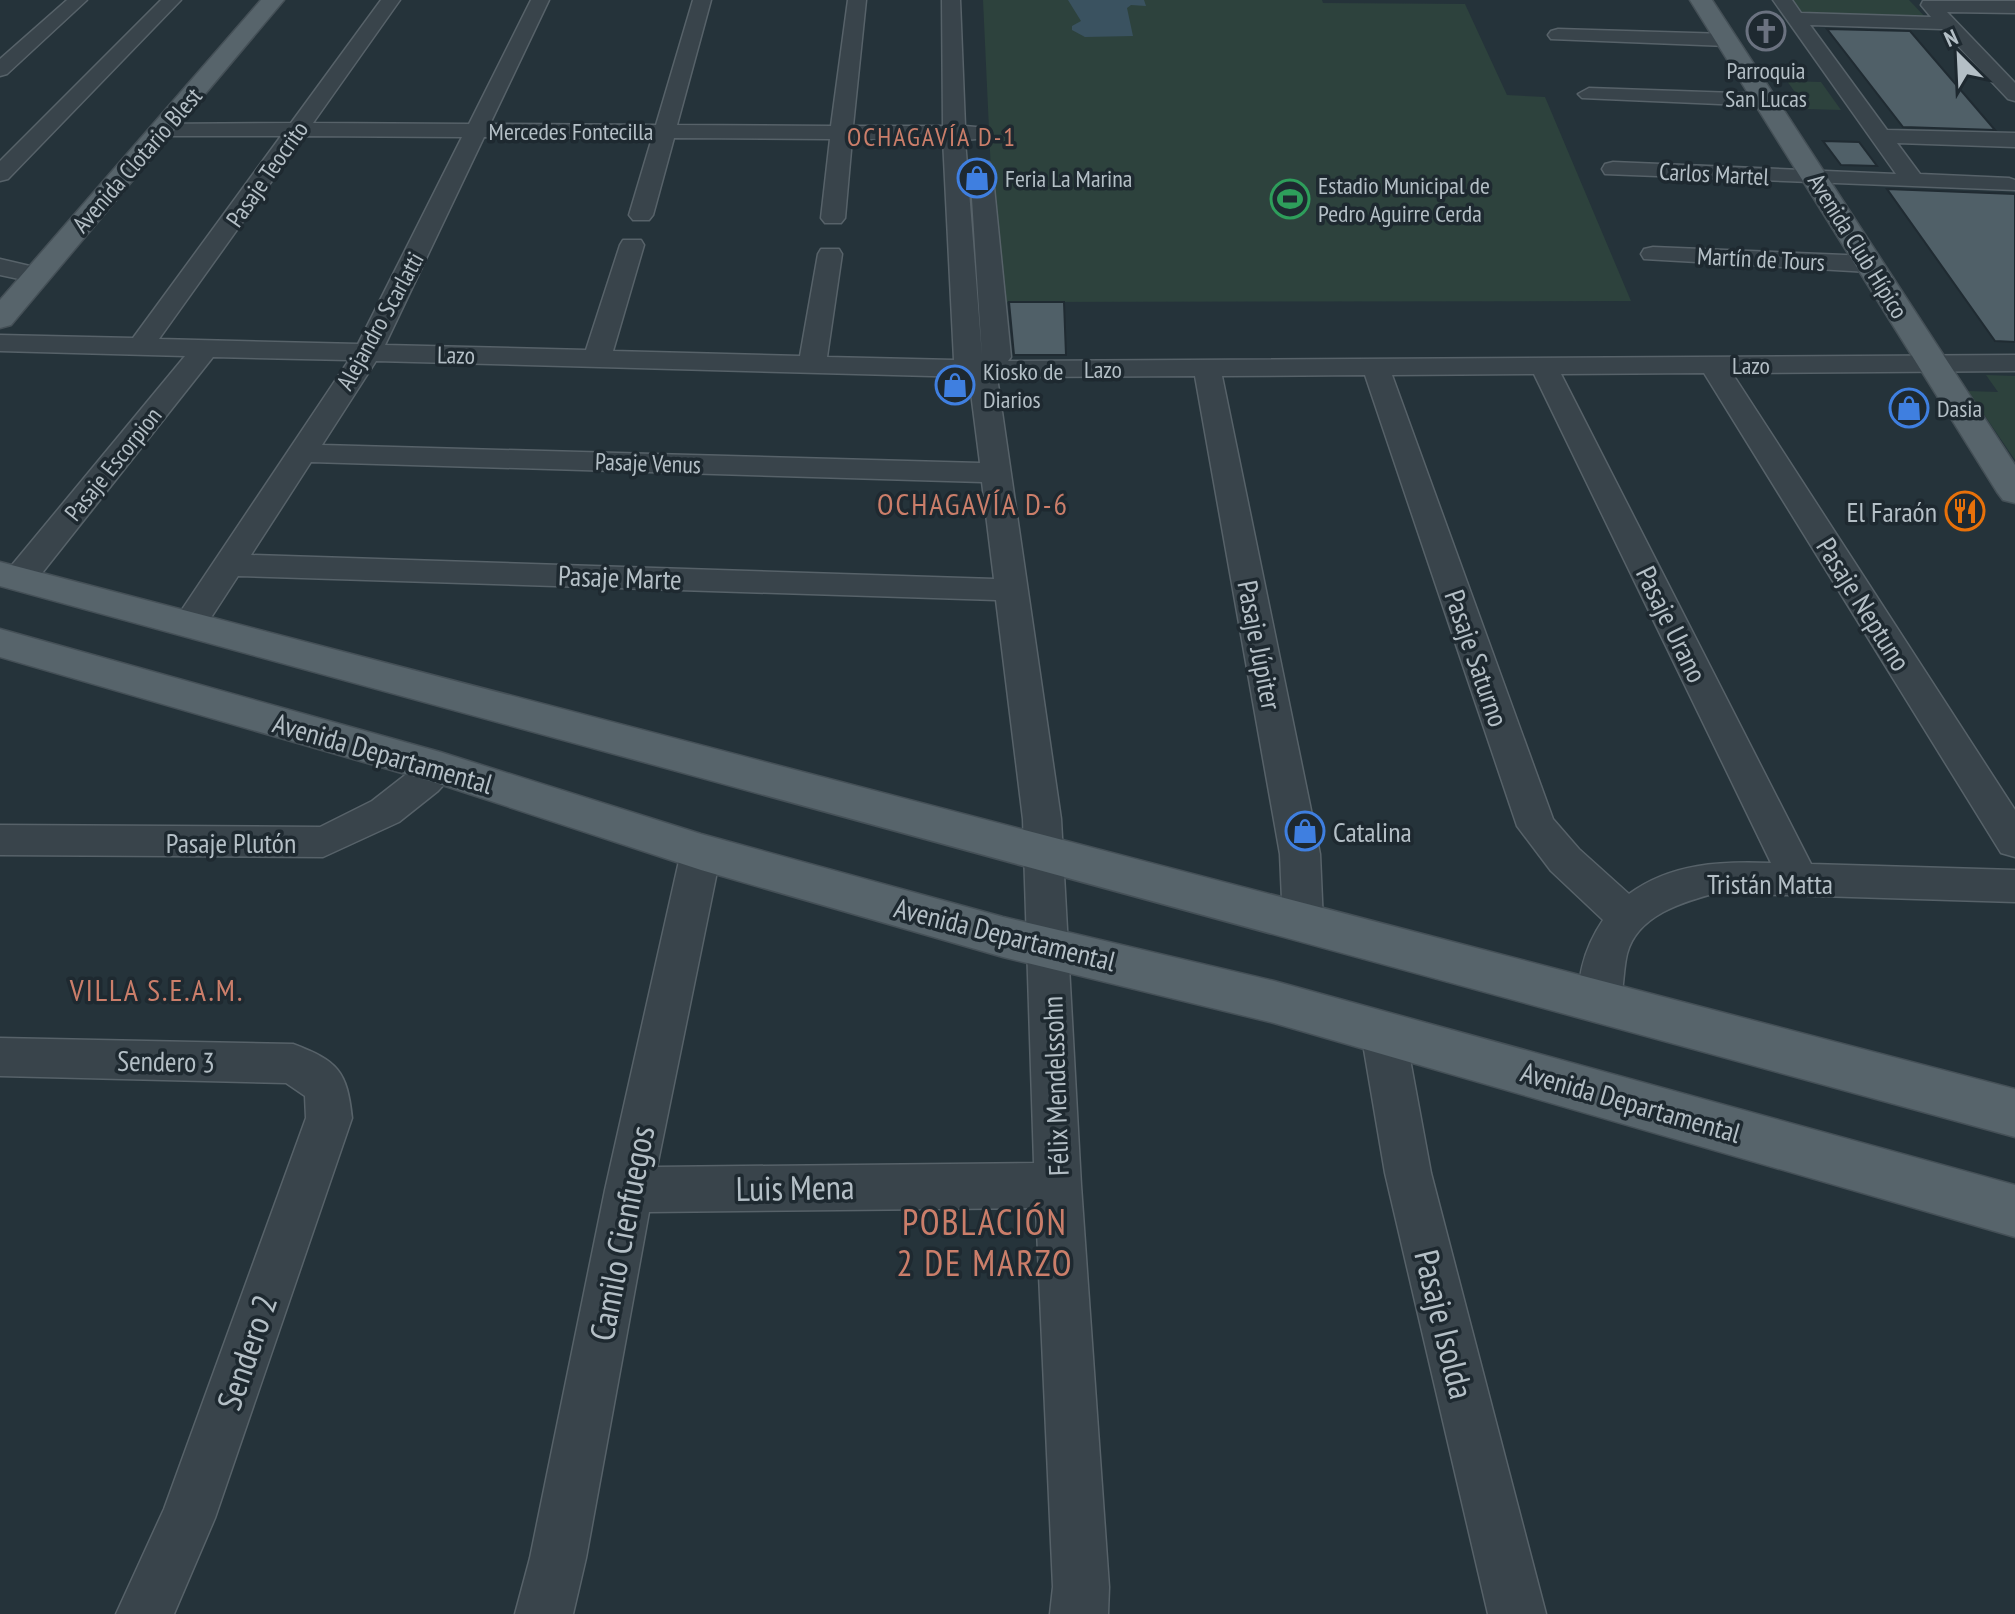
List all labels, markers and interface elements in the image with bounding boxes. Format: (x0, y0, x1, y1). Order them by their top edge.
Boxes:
church icon: Parroquia San Lucas (1745, 10, 1787, 52)
north arrow (1919, 16, 1999, 96)
text: N (1940, 23, 1962, 53)
place label: Parroquia San Lucas (1725, 55, 1807, 114)
street label: Avenida Clotario Blest (65, 81, 209, 239)
street label: Pasaje Teocrito (219, 115, 315, 233)
street label: Mercedes Fontecilla (489, 116, 653, 147)
district label: OCHAGAVÍA D-1 (847, 120, 1017, 153)
street label: Carlos Martel (1658, 156, 1770, 192)
shop icon: Feria La Marina (956, 157, 998, 199)
place label: Feria La Marina (1005, 163, 1132, 194)
street label: Avenida Club Hípico (1801, 168, 1915, 324)
place label: Estadio Municipal de Pedro Aguirre Cerda (1318, 170, 1490, 229)
sports icon: Estadio Municipal de Pedro Aguirre Cerda (1269, 178, 1311, 220)
street label: Martín de Tours (1696, 240, 1826, 278)
street label: Alejandro Scarlatti (329, 247, 431, 395)
street label: Lazo (437, 339, 475, 371)
street label: Lazo (1732, 350, 1770, 381)
street label: Lazo (1084, 354, 1122, 385)
place label: Kiosko de Diarios (983, 356, 1063, 415)
shop icon: Kiosko de Diarios (934, 364, 976, 406)
shop icon: Dasia (1888, 387, 1930, 429)
place label: Dasia (1937, 393, 1982, 424)
street label: Pasaje Escorpion (58, 401, 168, 527)
street label: Pasaje Venus (594, 446, 702, 480)
district label: OCHAGAVÍA D-6 (877, 484, 1069, 523)
restaurant icon: El Faraón (1944, 490, 1986, 532)
place label: El Faraón (1847, 493, 1937, 530)
street label: Pasaje Neptuno (1808, 530, 1920, 678)
street label: Pasaje Marte (558, 556, 682, 598)
street label: Pasaje Urano (1628, 560, 1716, 688)
street label: Pasaje Júpiter (1229, 577, 1291, 713)
street label: Pasaje Saturno (1436, 585, 1518, 731)
street label: Avenida Departamental (269, 704, 498, 802)
shop icon: Catalina (1284, 810, 1326, 852)
place label: Catalina (1333, 813, 1412, 850)
street label: Pasaje Plutón (166, 824, 296, 861)
street label: Tristán Matta (1707, 865, 1833, 902)
street label: Avenida Departamental (890, 889, 1120, 980)
district label: VILLA S.E.A.M. (69, 970, 244, 1009)
street label: Félix Mendelssohn (1033, 995, 1077, 1177)
street label: Sendero 3 (117, 1042, 215, 1080)
street label: Avenida Departamental (1517, 1053, 1746, 1151)
street label: Camilo Cienfuegos (579, 1122, 663, 1344)
street label: Luis Mena (735, 1164, 855, 1210)
district label: POBLACIÓN 2 DE MARZO (896, 1198, 1074, 1286)
street label: Pasaje Isolda (1405, 1245, 1485, 1403)
street label: Sendero 2 (206, 1289, 286, 1415)

